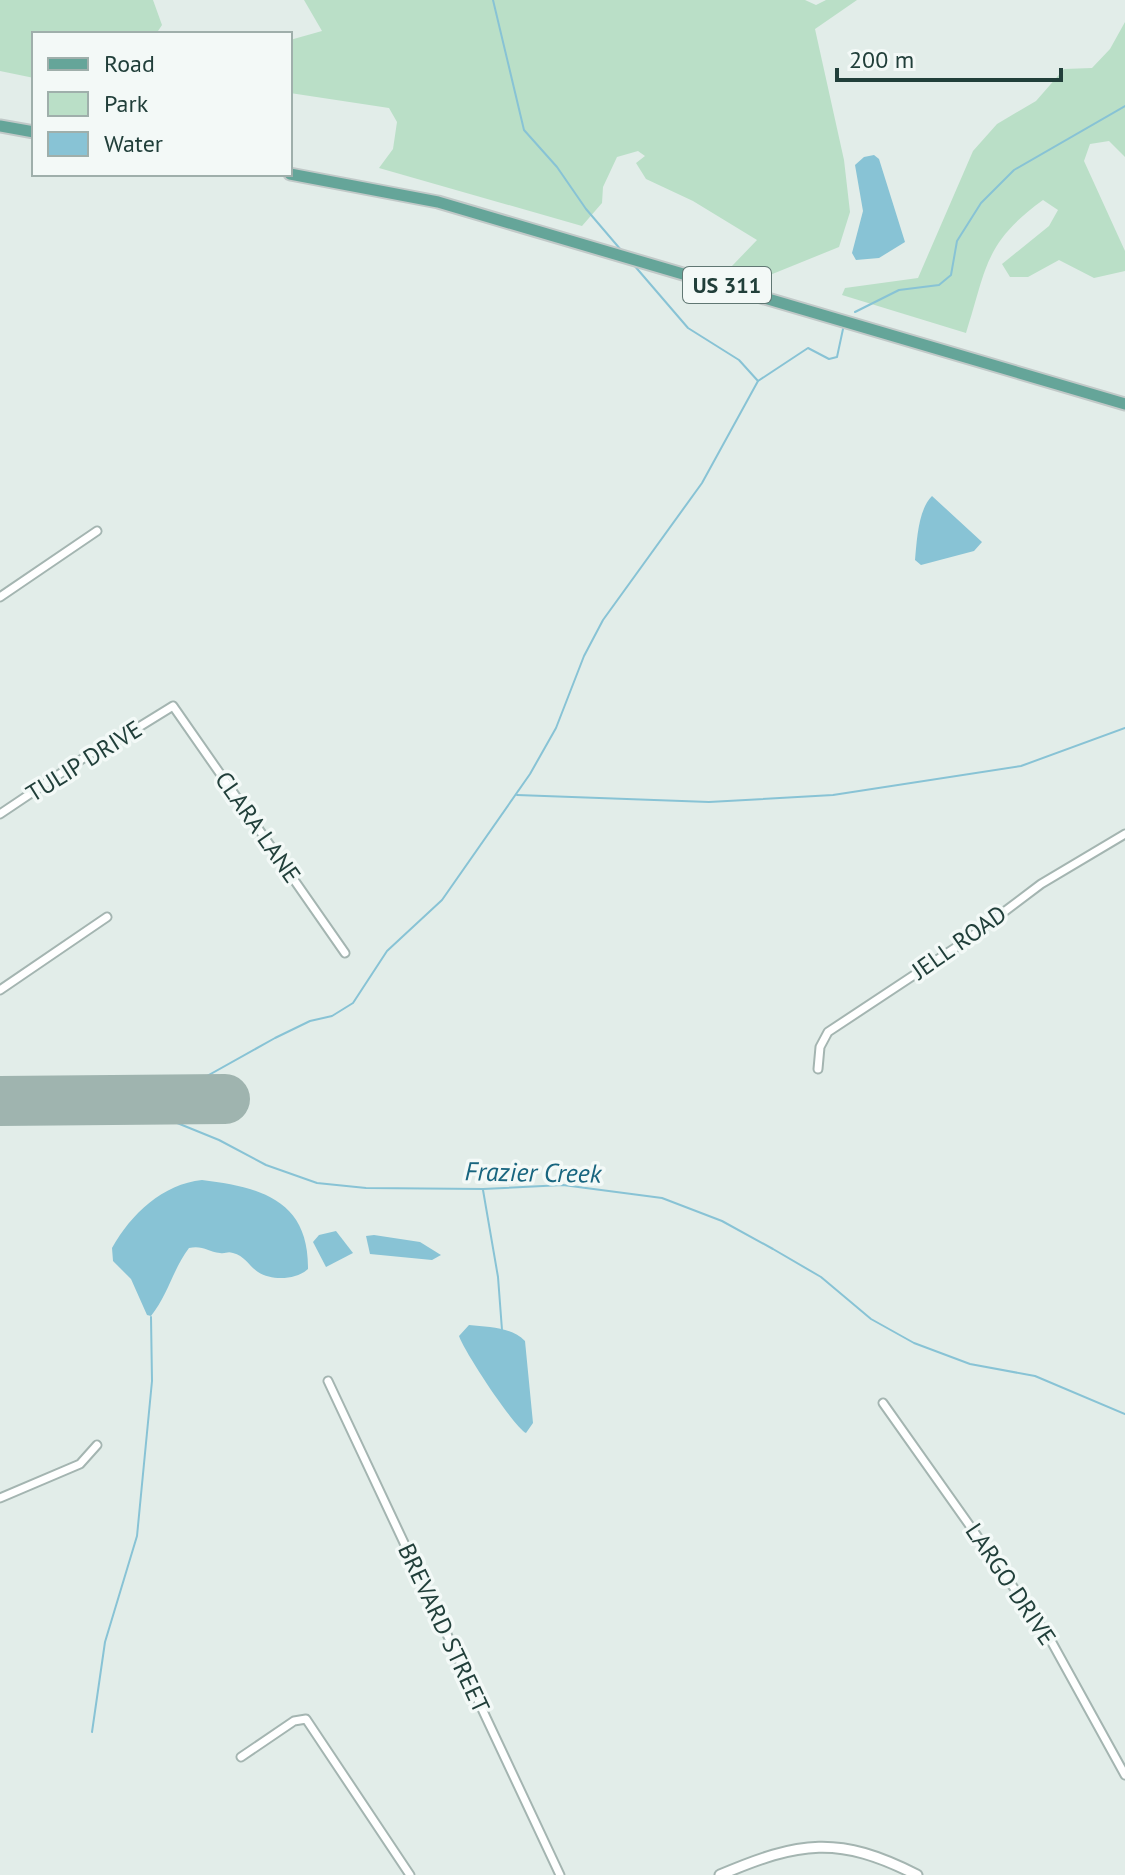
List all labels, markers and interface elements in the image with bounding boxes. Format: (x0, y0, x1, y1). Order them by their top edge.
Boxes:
legend (32, 32, 292, 176)
scale bar (837, 32, 1061, 82)
text: 200 m (849, 44, 914, 75)
text: Road (104, 48, 155, 79)
text: Park (104, 88, 149, 119)
text: Water (104, 128, 163, 159)
road number: US 311 (683, 267, 771, 303)
street label: TULIP DRIVE (20, 713, 148, 809)
street label: CLARA LANE (208, 765, 308, 889)
street label: JELL ROAD (905, 898, 1012, 986)
water label: Frazier Creek (464, 1154, 603, 1190)
street label: LARGO DRIVE (959, 1517, 1063, 1651)
street label: BREVARD STREET (391, 1538, 497, 1718)

